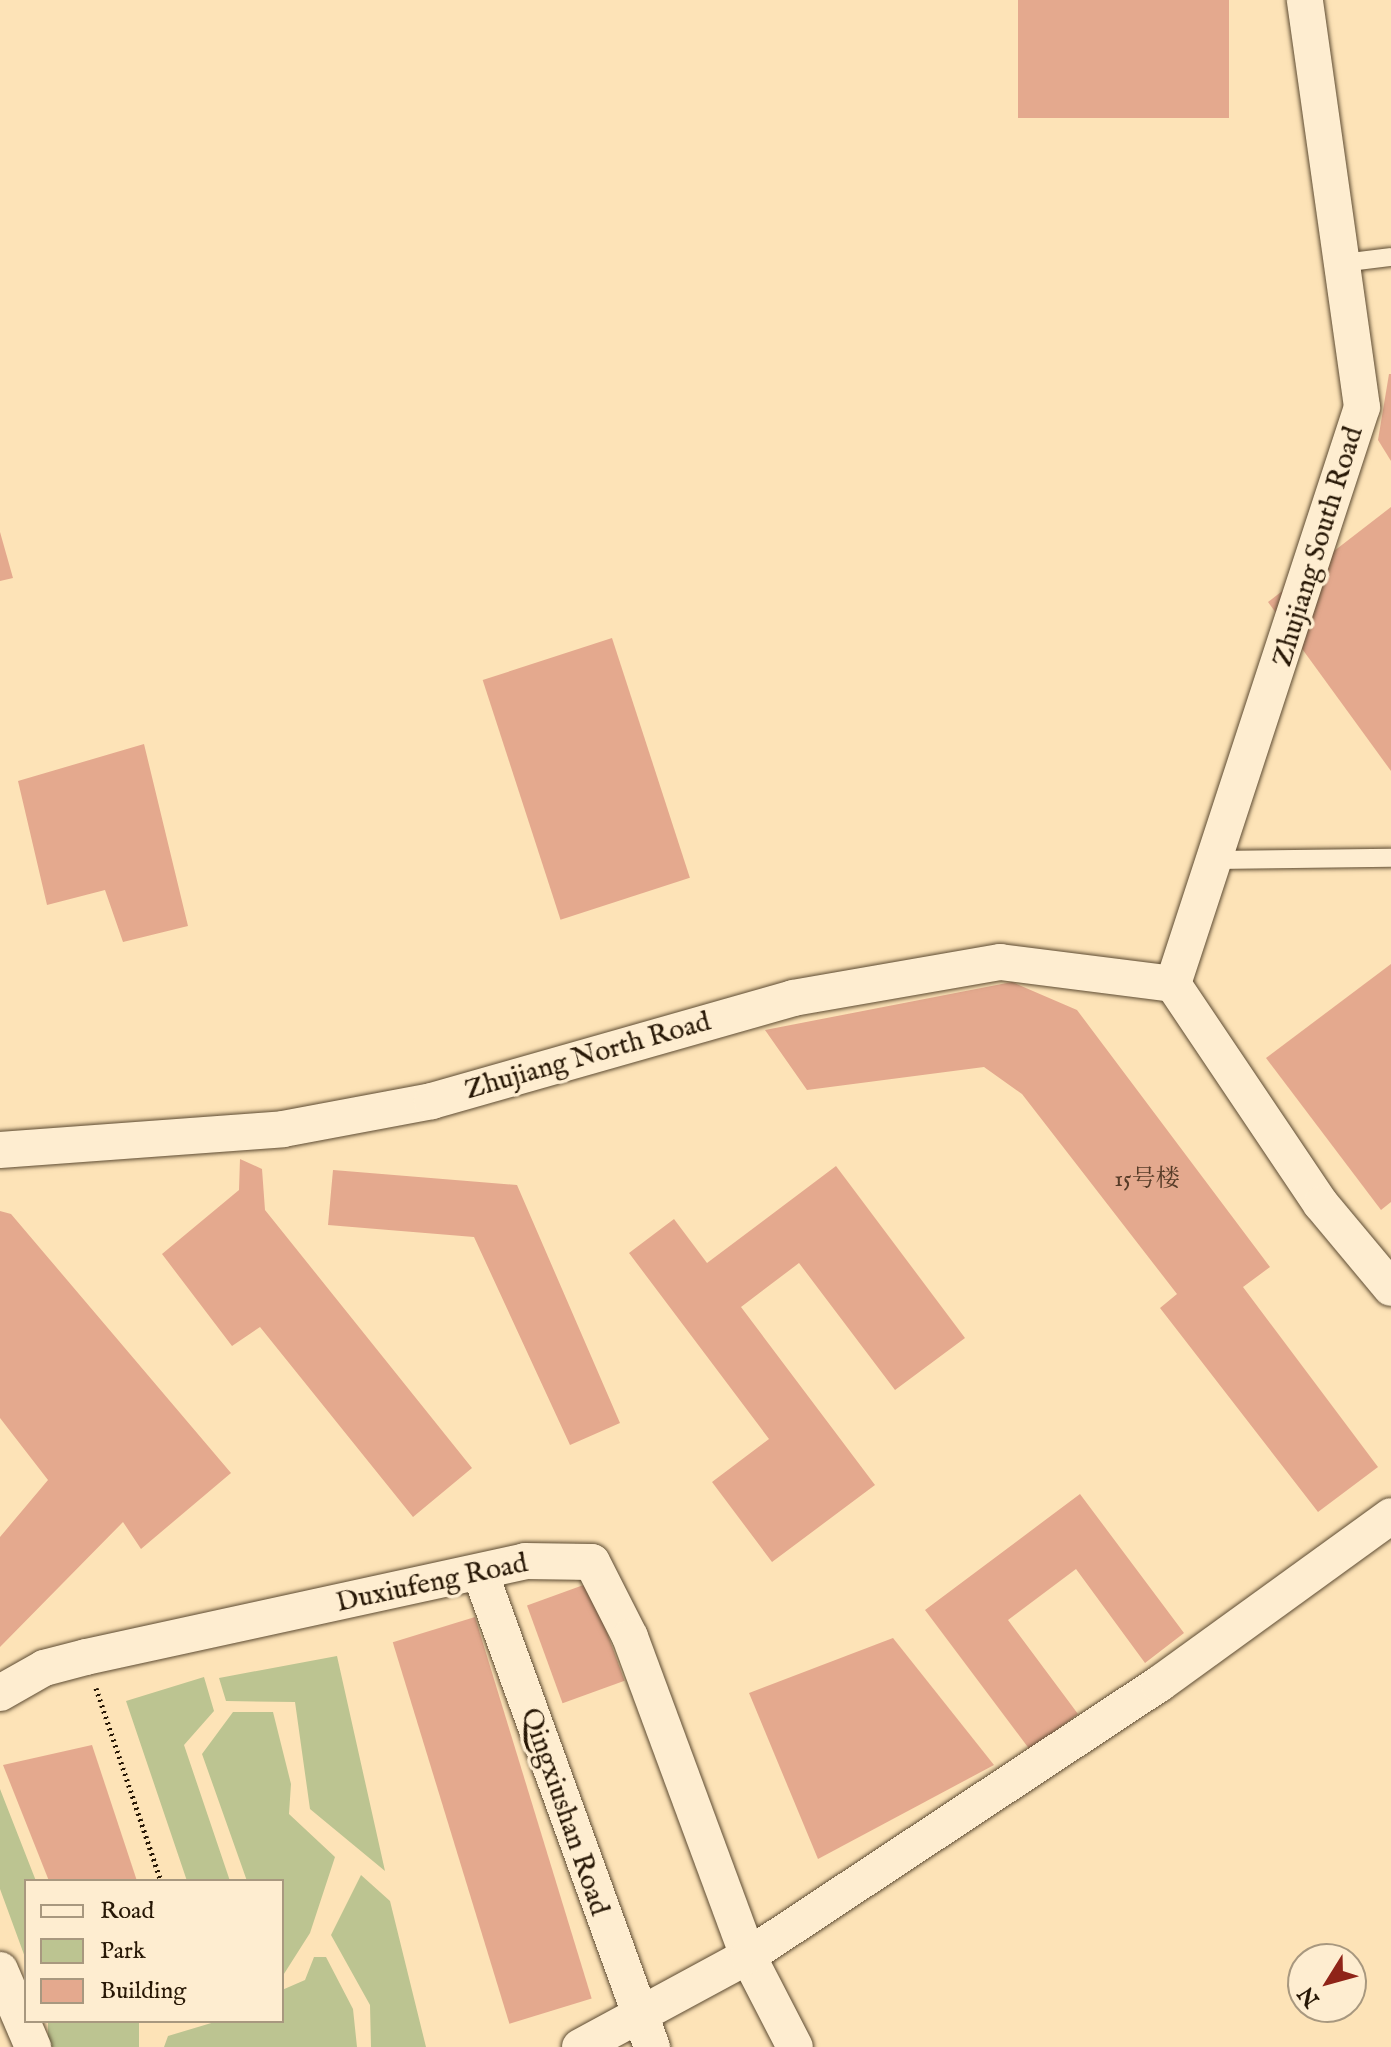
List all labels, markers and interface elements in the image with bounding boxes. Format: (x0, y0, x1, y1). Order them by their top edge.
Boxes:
street label: Zhujiang South Road (1267, 423, 1371, 671)
street label: Zhujiang North Road (461, 1006, 715, 1108)
house number: 15号楼 (1114, 1166, 1180, 1194)
street label: Duxiufeng Road (333, 1547, 531, 1621)
street label: Qingxiushan Road (513, 1704, 615, 1920)
legend (24, 1879, 284, 2023)
text: Road (100, 1896, 154, 1927)
text: Park (100, 1936, 146, 1967)
north arrow (1287, 1943, 1367, 2023)
text: Building (100, 1976, 186, 2007)
text: N (1293, 1980, 1326, 2012)

